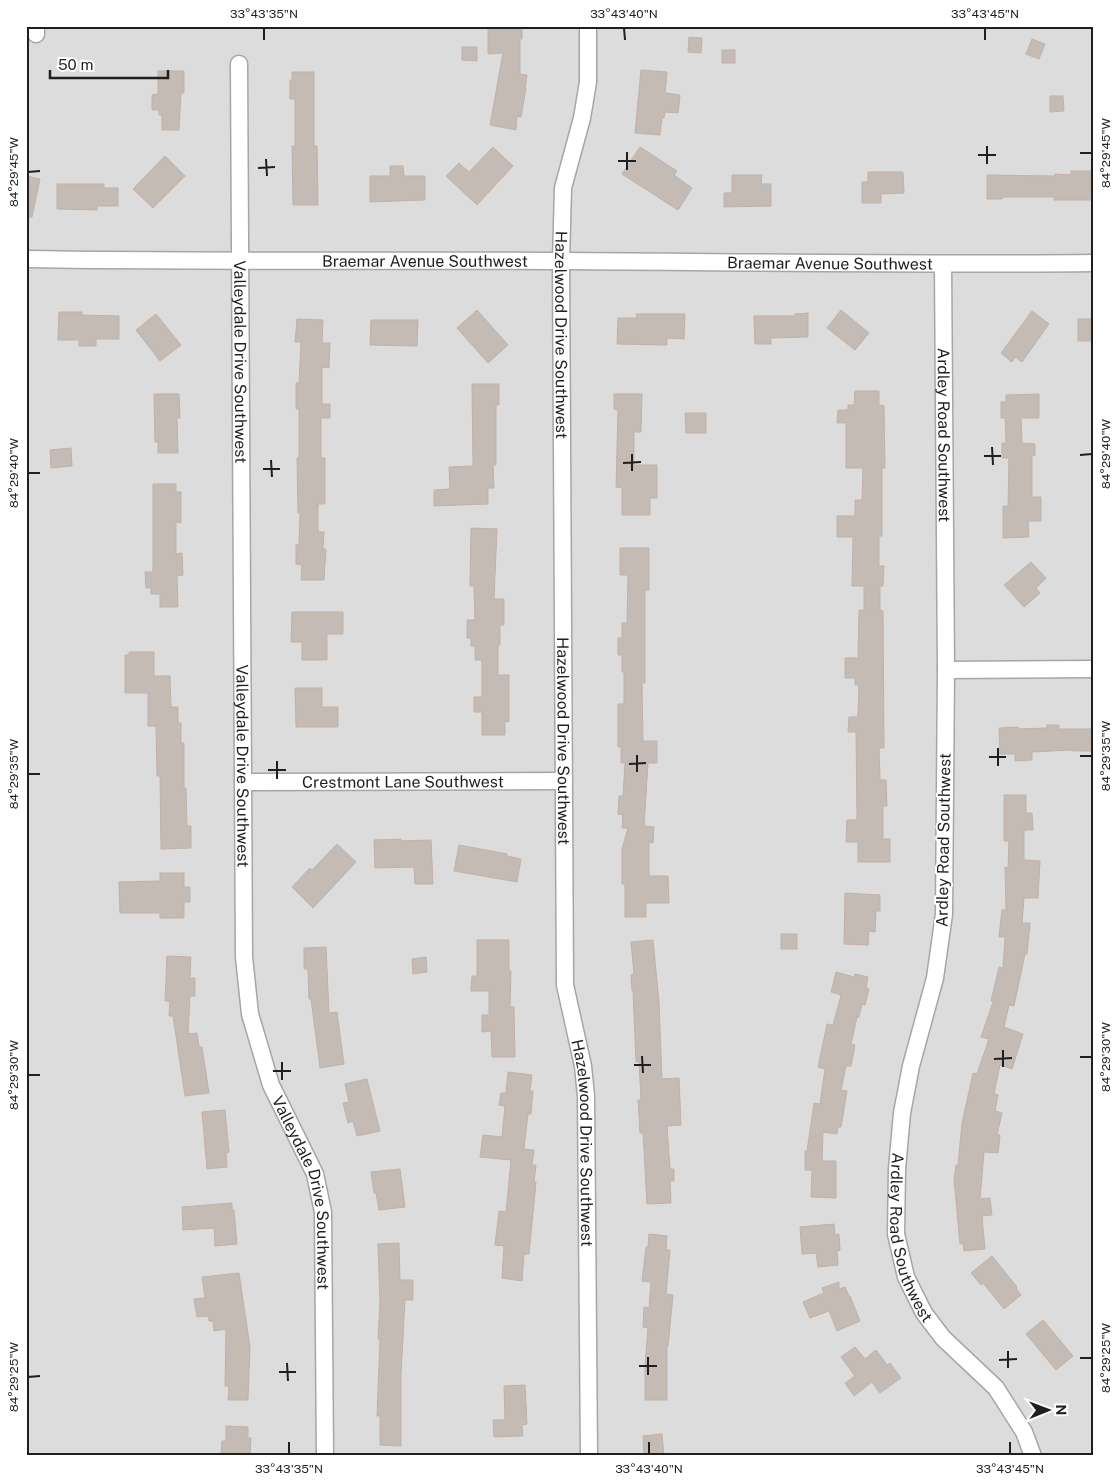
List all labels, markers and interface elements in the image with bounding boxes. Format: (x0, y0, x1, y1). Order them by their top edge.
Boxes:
text: 33°43'35"N (230, 7, 298, 21)
text: 33°43'40"N (590, 7, 658, 21)
text: 33°43'45"N (951, 7, 1019, 21)
scale bar (50, 48, 168, 80)
text: 50 m (58, 56, 93, 73)
text: 84°29'45"W (1099, 117, 1113, 188)
text: 84°29'45"W (7, 136, 21, 207)
street label: Hazelwood Drive Southwest (551, 231, 571, 439)
street label: Braemar Avenue Southwest (322, 252, 528, 271)
street label: Braemar Avenue Southwest (727, 253, 933, 274)
street label: Valleydale Drive Southwest (230, 260, 250, 464)
street label: Ardley Road Southwest (934, 348, 954, 522)
text: 84°29'40"W (1099, 418, 1113, 489)
text: 84°29'40"W (7, 437, 21, 508)
street label: Hazelwood Drive Southwest (553, 637, 573, 845)
street label: Valleydale Drive Southwest (232, 664, 252, 868)
text: 84°29'35"W (1099, 720, 1113, 791)
text: 84°29'35"W (7, 738, 21, 809)
street label: Ardley Road Southwest (932, 753, 955, 927)
street label: Crestmont Lane Southwest (302, 772, 504, 792)
text: 84°29'30"W (1099, 1022, 1113, 1092)
street label: Hazelwood Drive Southwest (567, 1038, 596, 1247)
text: 84°29'30"W (7, 1040, 21, 1110)
street label: Valleydale Drive Southwest (268, 1093, 333, 1290)
street label: Ardley Road Southwest (886, 1152, 937, 1326)
text: 84°29'25"W (1099, 1323, 1113, 1393)
text: 84°29'25"W (7, 1342, 21, 1412)
north arrow (1022, 1384, 1072, 1434)
text: N (1053, 1404, 1069, 1415)
text: 33°43'35"N (255, 1462, 323, 1476)
text: 33°43'40"N (615, 1462, 683, 1476)
text: 33°43'45"N (976, 1462, 1044, 1476)

